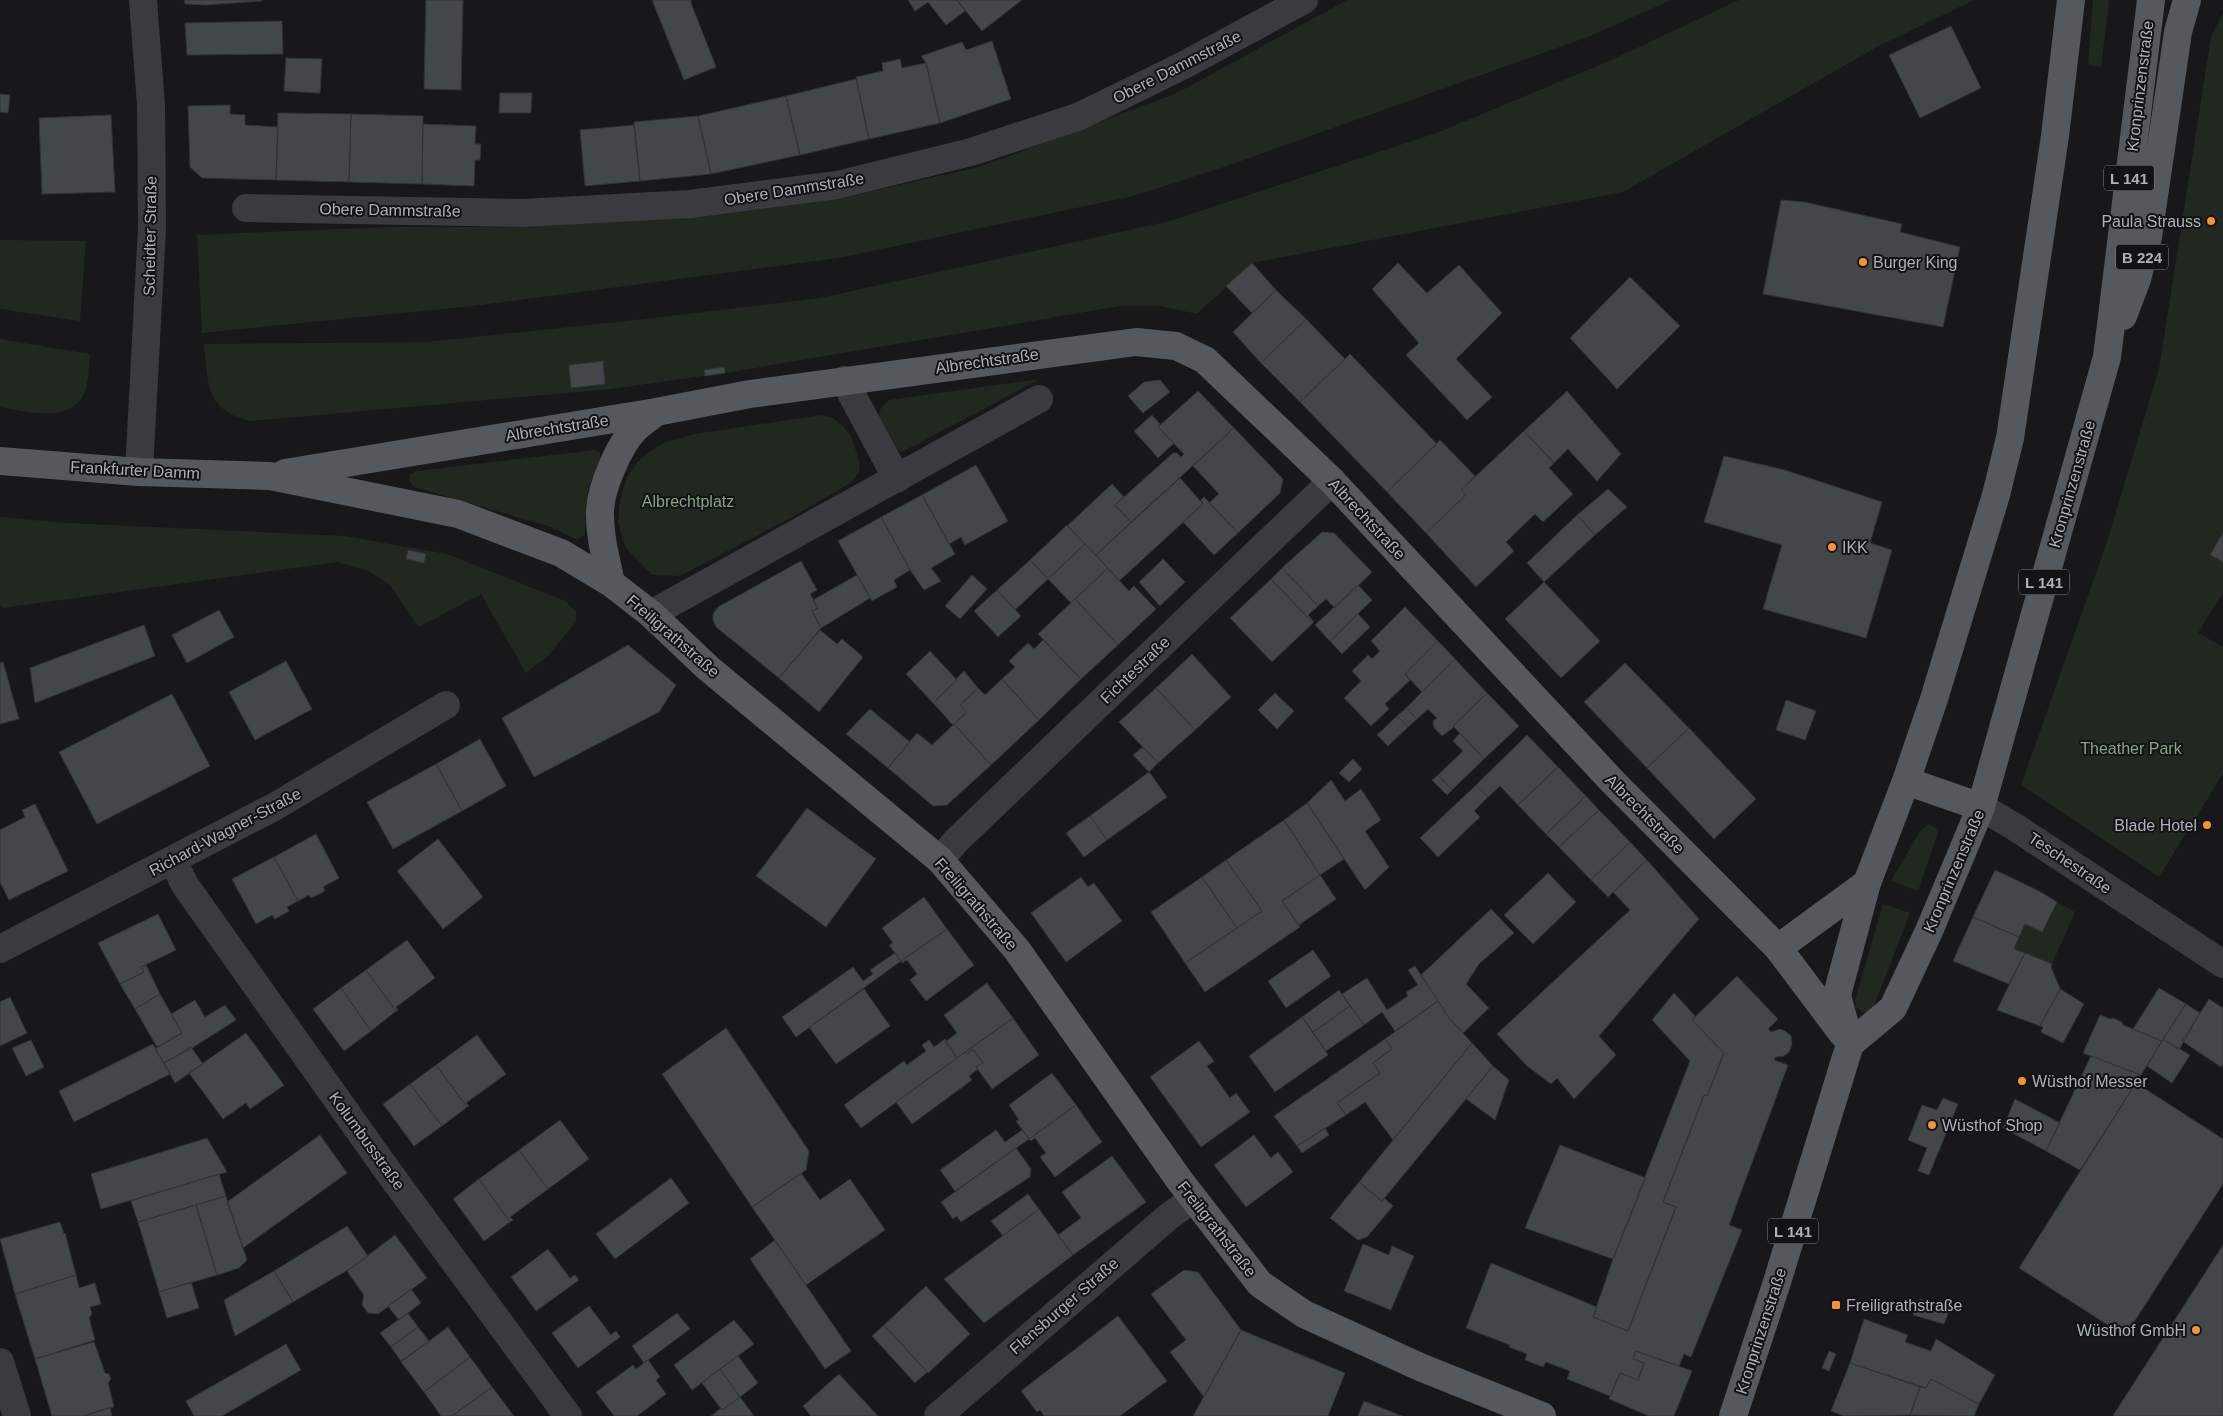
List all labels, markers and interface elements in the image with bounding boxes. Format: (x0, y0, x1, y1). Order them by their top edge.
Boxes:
street label: Kronprinzenstraße (2124, 20, 2156, 152)
street label: Obere Dammstraße (1110, 27, 1244, 107)
road number: L 141 (2104, 166, 2154, 190)
street label: Obere Dammstraße (723, 170, 865, 208)
street label: Scheidter Straße (140, 176, 160, 296)
street label: Obere Dammstraße (319, 200, 461, 220)
place label: Paula Strauss (2101, 213, 2201, 230)
marker: Paula Strauss (2205, 215, 2217, 227)
road number: B 224 (2116, 244, 2168, 270)
place label: Burger King (1873, 254, 1958, 271)
marker: Burger King (1857, 256, 1869, 268)
street label: Albrechtstraße (934, 345, 1040, 377)
street label: Albrechtstraße (504, 411, 610, 445)
street label: Kronprinzenstraße (2046, 418, 2098, 550)
street label: Frankfurter Damm (70, 458, 200, 482)
street label: Albrechtstraße (1325, 475, 1409, 563)
park label: Albrechtplatz (642, 493, 734, 510)
place label: IKK (1842, 539, 1868, 556)
marker: IKK (1826, 541, 1838, 553)
road number: L 141 (2019, 570, 2069, 594)
street label: Freiligrathstraße (623, 591, 723, 681)
street label: Fichtestraße (1097, 633, 1173, 707)
park label: Theather Park (2080, 740, 2183, 757)
street label: Albrechtstraße (1602, 771, 1688, 857)
street label: Richard-Wagner-Straße (146, 785, 304, 879)
street label: Kronprinzenstraße (1920, 807, 1988, 935)
place label: Blade Hotel (2114, 817, 2197, 834)
marker: Blade Hotel (2201, 819, 2213, 831)
street label: Teschestraße (2025, 829, 2115, 897)
street label: Freiligrathstraße (931, 854, 1021, 954)
place label: Wüsthof Messer (2032, 1073, 2148, 1090)
marker: Wüsthof Messer (2016, 1075, 2028, 1087)
street label: Kolumbusstraße (326, 1089, 408, 1193)
place label: Wüsthof Shop (1942, 1117, 2043, 1134)
marker: Wüsthof Shop (1926, 1119, 1938, 1131)
street label: Freiligrathstraße (1174, 1178, 1260, 1280)
road number: L 141 (1768, 1218, 1818, 1244)
street label: Flensburger Straße (1006, 1254, 1122, 1358)
street label: Kronprinzenstraße (1733, 1266, 1789, 1396)
place label: Freiligrathstraße (1846, 1297, 1963, 1314)
marker: Freiligrathstraße (1830, 1299, 1842, 1311)
place label: Wüsthof GmbH (2077, 1322, 2186, 1339)
marker: Wüsthof GmbH (2190, 1324, 2202, 1336)

